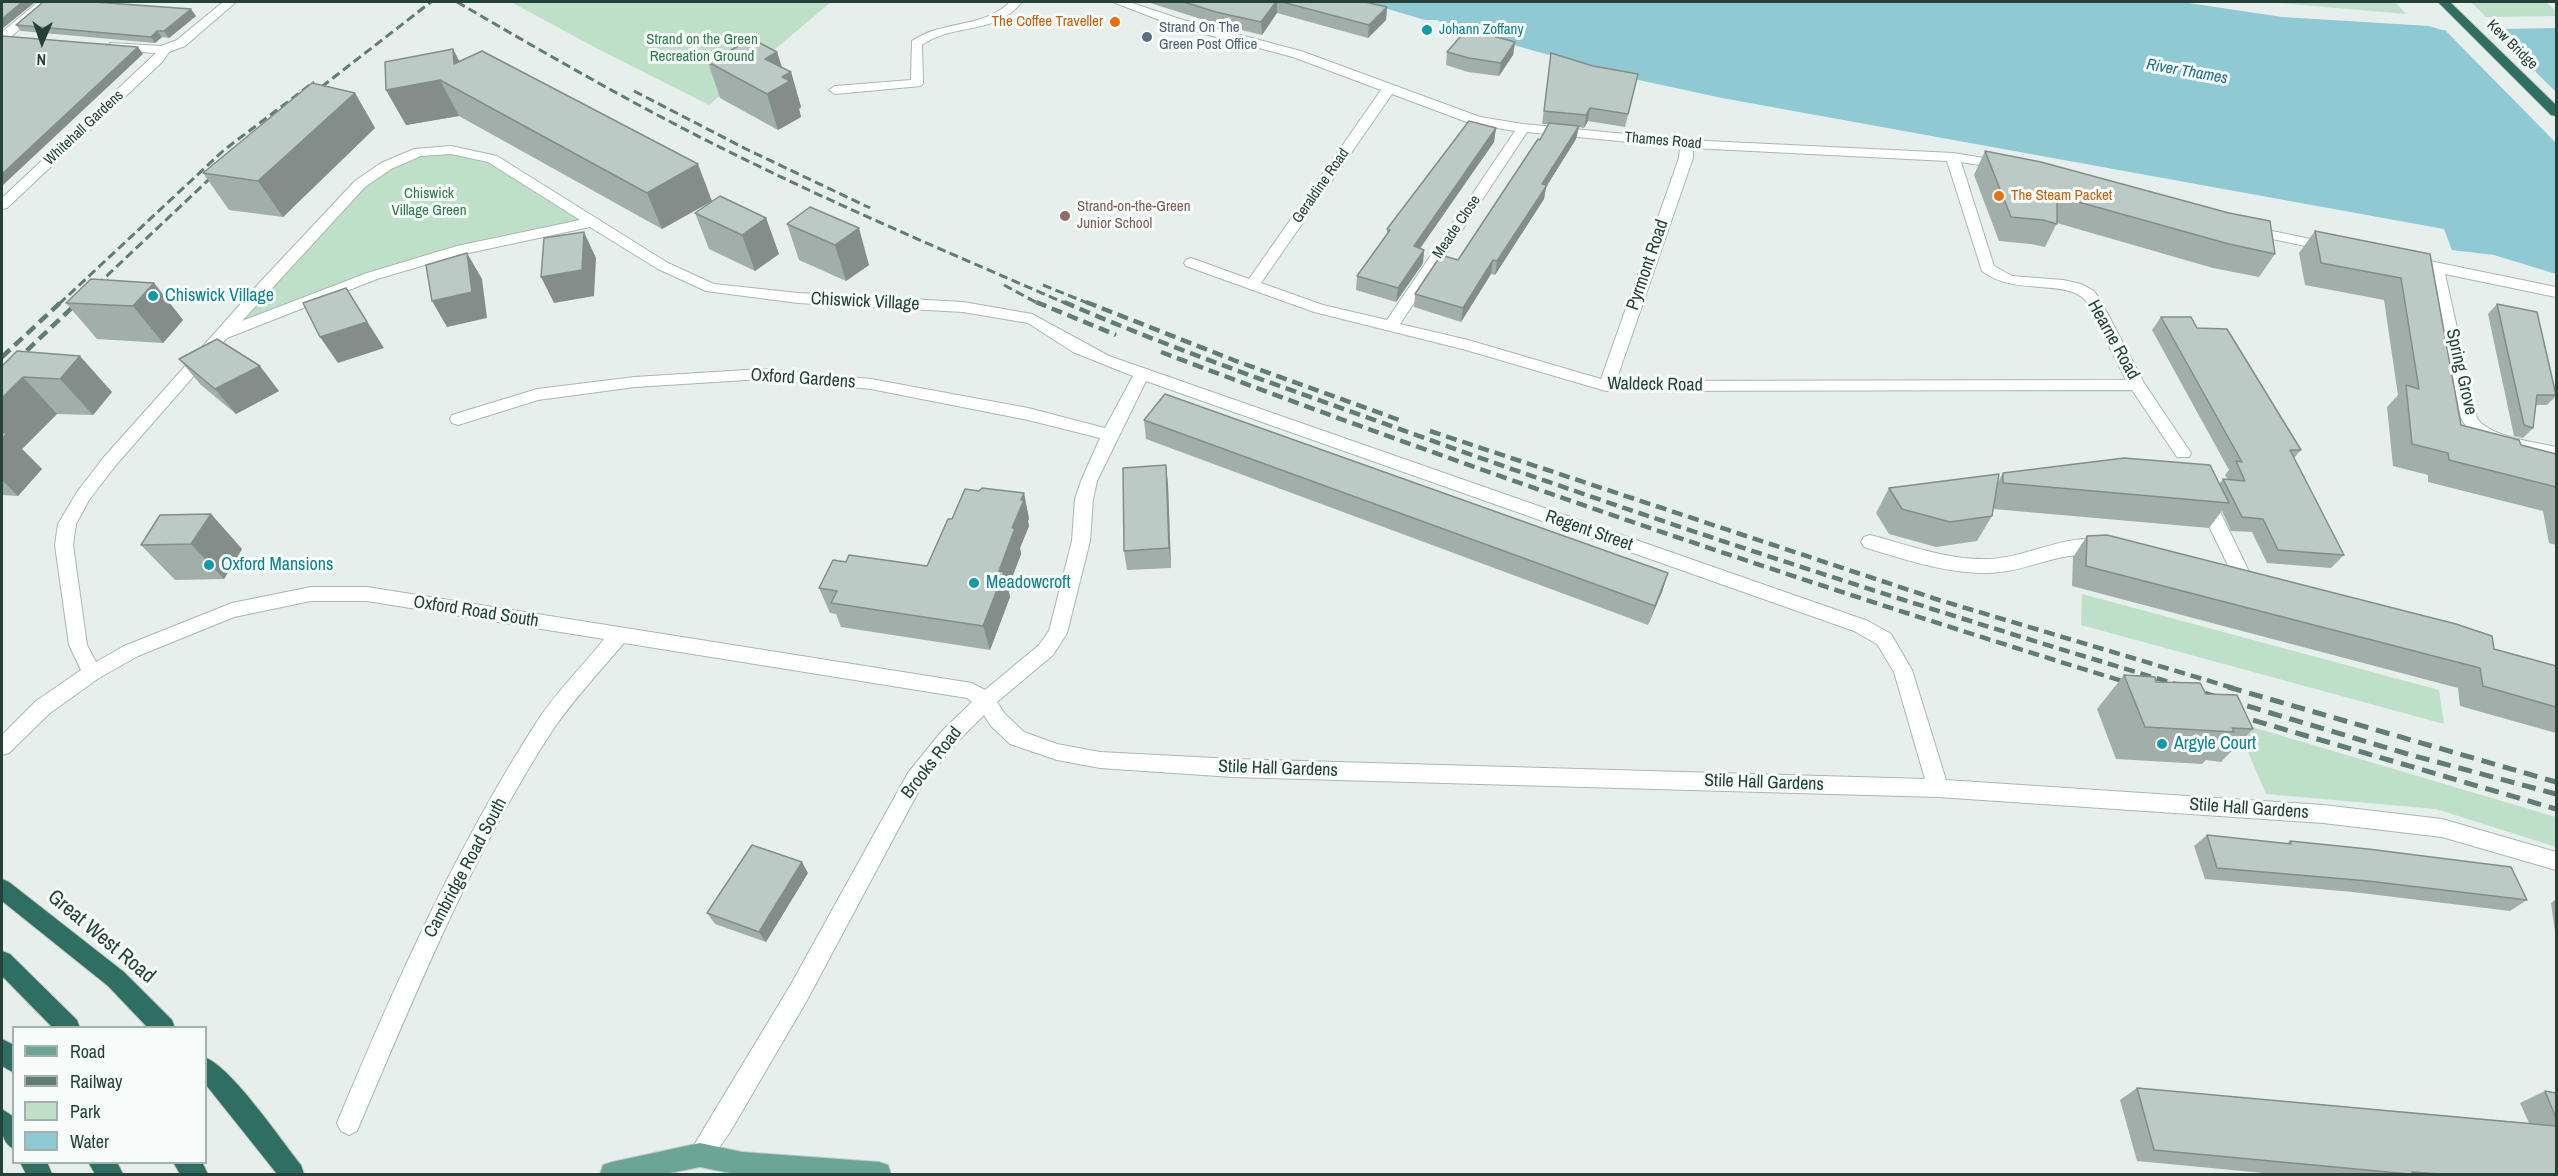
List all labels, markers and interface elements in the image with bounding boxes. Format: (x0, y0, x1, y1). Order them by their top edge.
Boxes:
north arrow (12, 12, 72, 72)
place label: The Coffee Traveller (992, 13, 1103, 31)
marker: The Coffee Traveller (1108, 15, 1122, 29)
street label: Kew Bridge (2483, 16, 2541, 74)
place label: Strand On The Green Post Office (1159, 19, 1257, 54)
place label: Johann Zoffany (1439, 21, 1524, 39)
marker: Johann Zoffany (1420, 23, 1434, 37)
marker: Strand On The Green Post Office (1140, 30, 1154, 44)
park label: Strand on the Green Recreation Ground (646, 31, 758, 66)
text: N (36, 49, 47, 71)
water label: River Thames (2145, 55, 2229, 89)
street label: Whitehall Gardens (41, 87, 127, 169)
street label: Thames Road (1624, 129, 1702, 153)
street label: Geraldine Road (1289, 145, 1353, 227)
park label: Chiswick Village Green (392, 185, 466, 220)
place label: The Steam Packet (2011, 187, 2112, 205)
marker: The Steam Packet (1992, 189, 2006, 203)
street label: Meade Close (1429, 192, 1485, 262)
place label: Strand-on-the-Green Junior School (1077, 198, 1190, 233)
marker: Strand-on-the-Green Junior School (1058, 209, 1072, 223)
street label: Pyrmont Road (1622, 217, 1674, 313)
place label: Chiswick Village (165, 285, 274, 307)
street label: Chiswick Village (810, 288, 920, 316)
marker: Chiswick Village (146, 289, 160, 303)
street label: Hearne Road (2082, 296, 2144, 384)
street label: Spring Grove (2441, 327, 2481, 417)
street label: Oxford Gardens (750, 365, 856, 393)
street label: Waldeck Road (1607, 373, 1703, 397)
street label: Regent Street (1542, 506, 1636, 556)
place label: Oxford Mansions (221, 554, 333, 576)
marker: Oxford Mansions (202, 558, 216, 572)
place label: Meadowcroft (986, 572, 1070, 594)
marker: Meadowcroft (967, 576, 981, 590)
street label: Oxford Road South (412, 591, 540, 633)
street label: Brooks Road (897, 723, 967, 803)
place label: Argyle Court (2174, 733, 2256, 755)
marker: Argyle Court (2155, 737, 2169, 751)
street label: Stile Hall Gardens (1218, 756, 1338, 782)
street label: Stile Hall Gardens (1704, 770, 1824, 796)
street label: Cambridge Road South (420, 794, 512, 942)
street label: Stile Hall Gardens (2189, 794, 2309, 824)
street label: Great West Road (42, 885, 160, 989)
legend (12, 1026, 207, 1164)
text: Road (70, 1039, 105, 1064)
text: Railway (70, 1069, 123, 1094)
text: Park (70, 1099, 100, 1124)
text: Water (70, 1129, 109, 1154)

